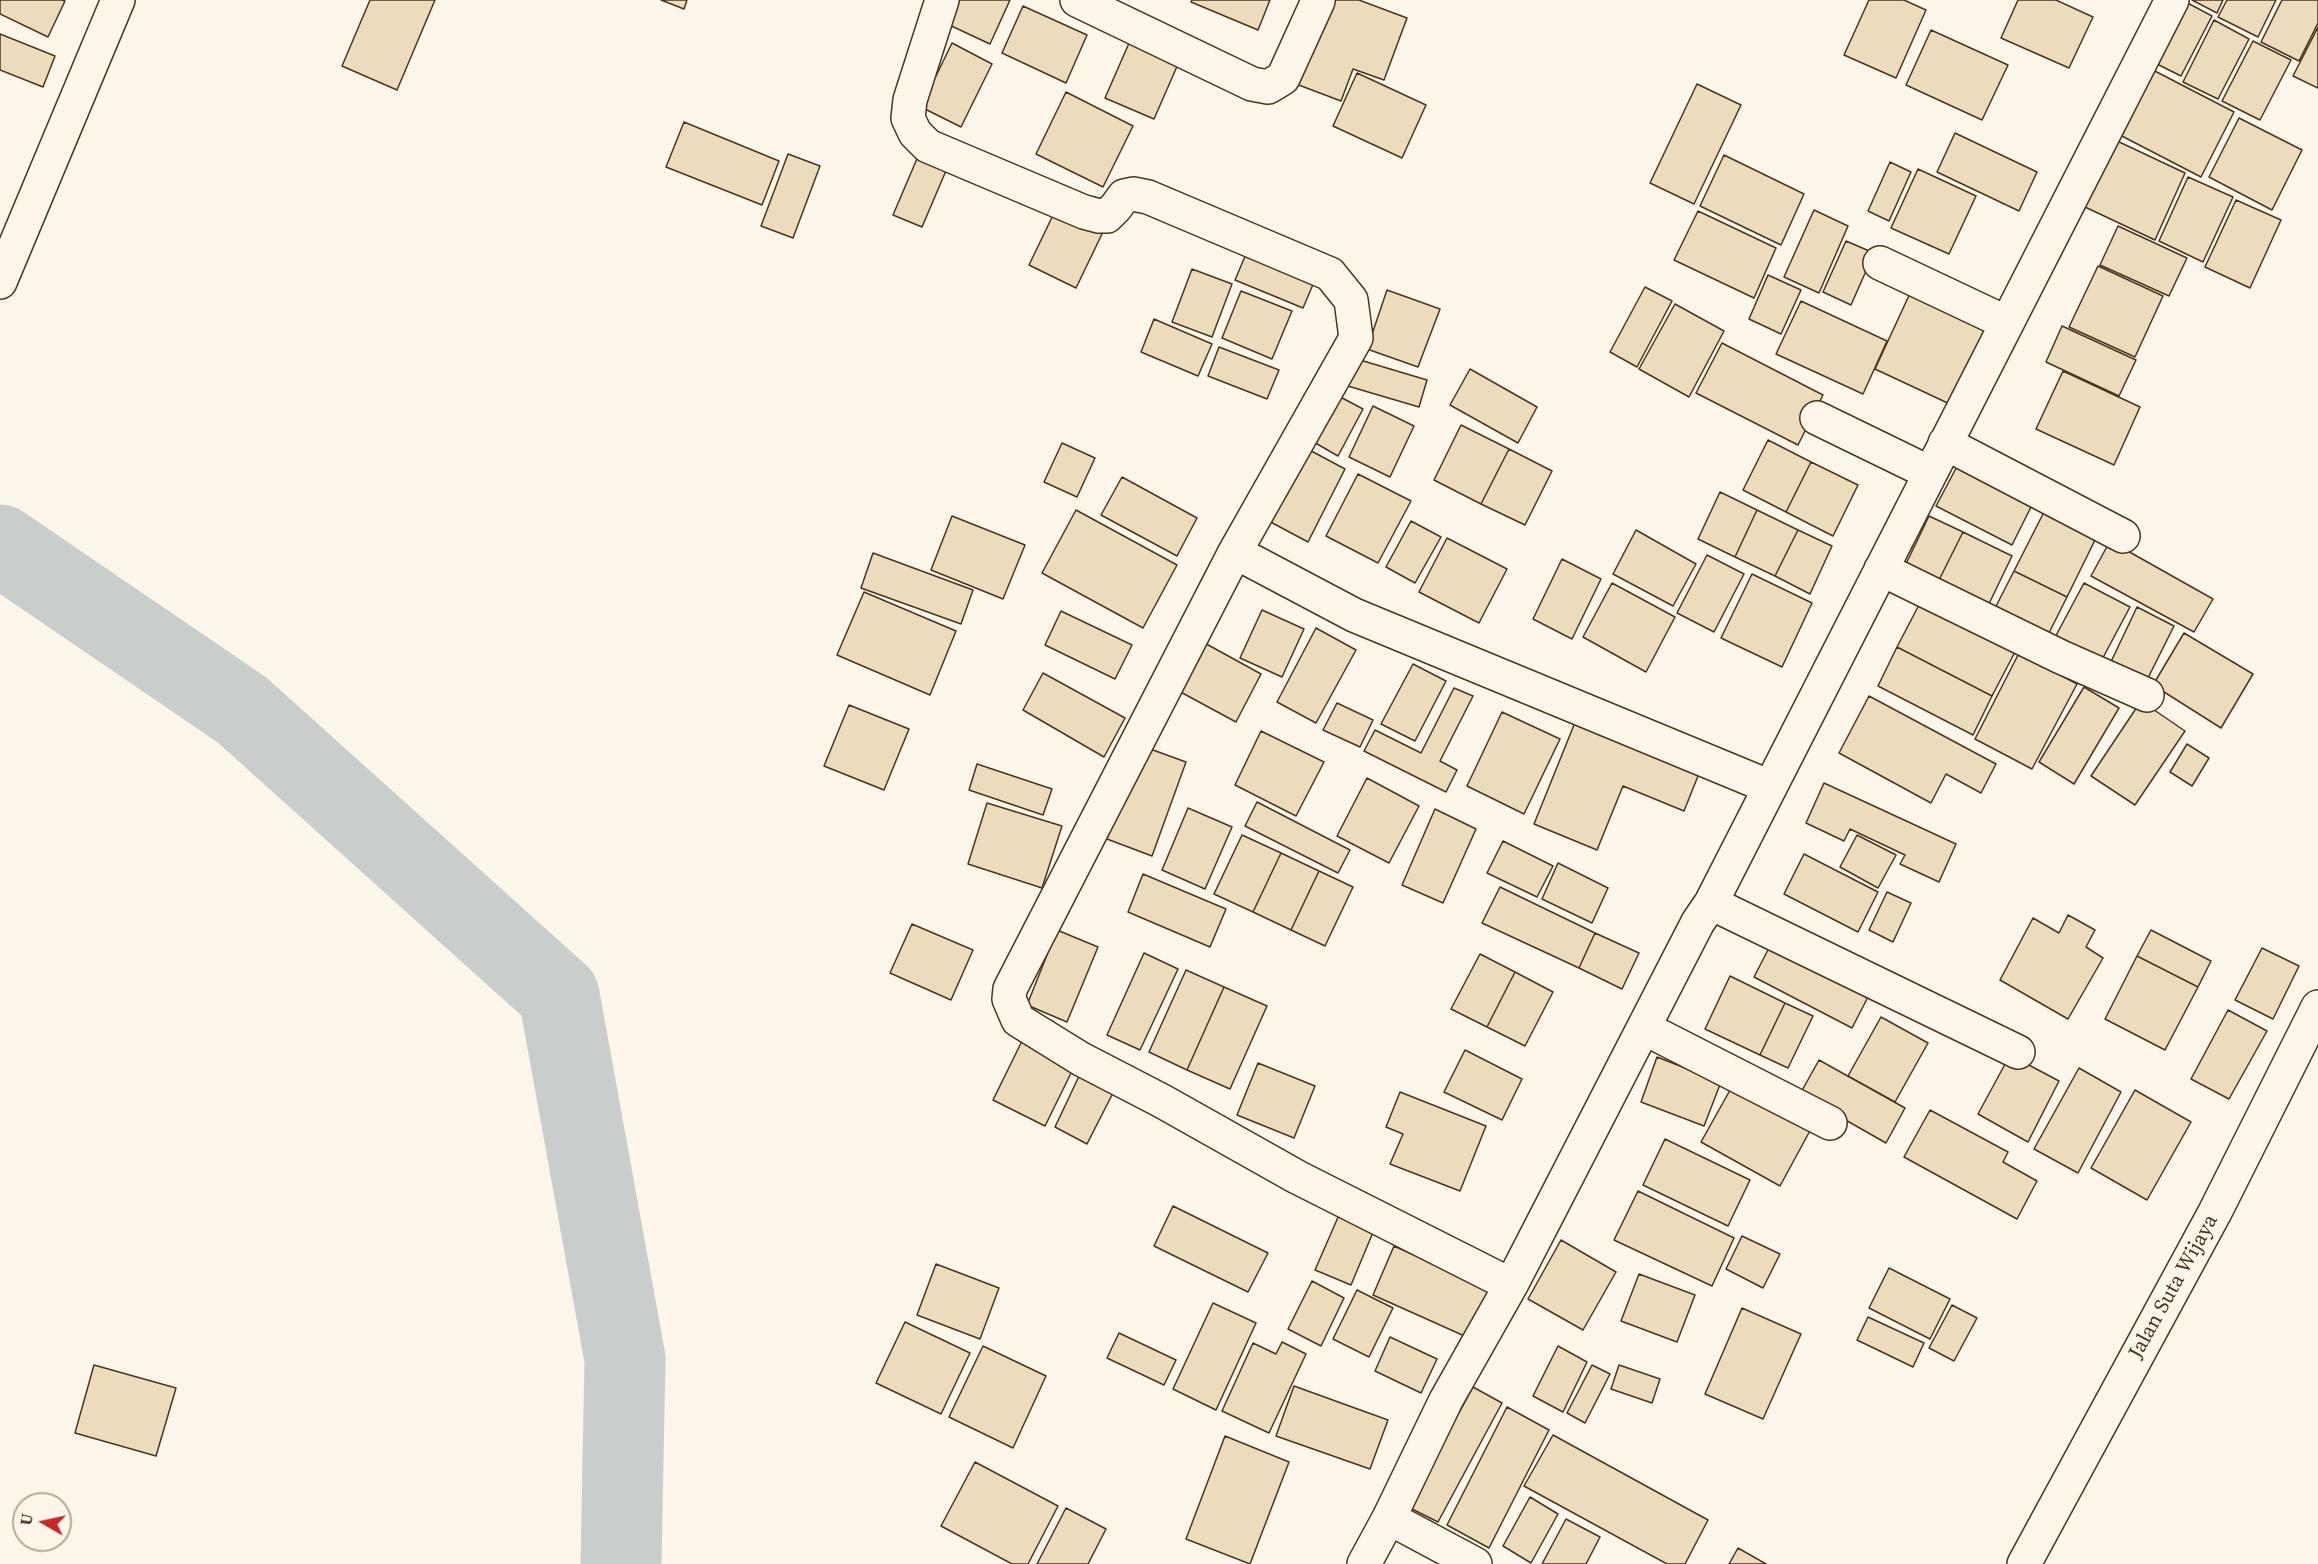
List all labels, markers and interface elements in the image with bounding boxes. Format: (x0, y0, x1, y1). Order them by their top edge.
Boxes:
street label: Jalan Suta Wijaya (2124, 1211, 2224, 1363)
north arrow (12, 1492, 72, 1552)
text: U (14, 1512, 38, 1527)

